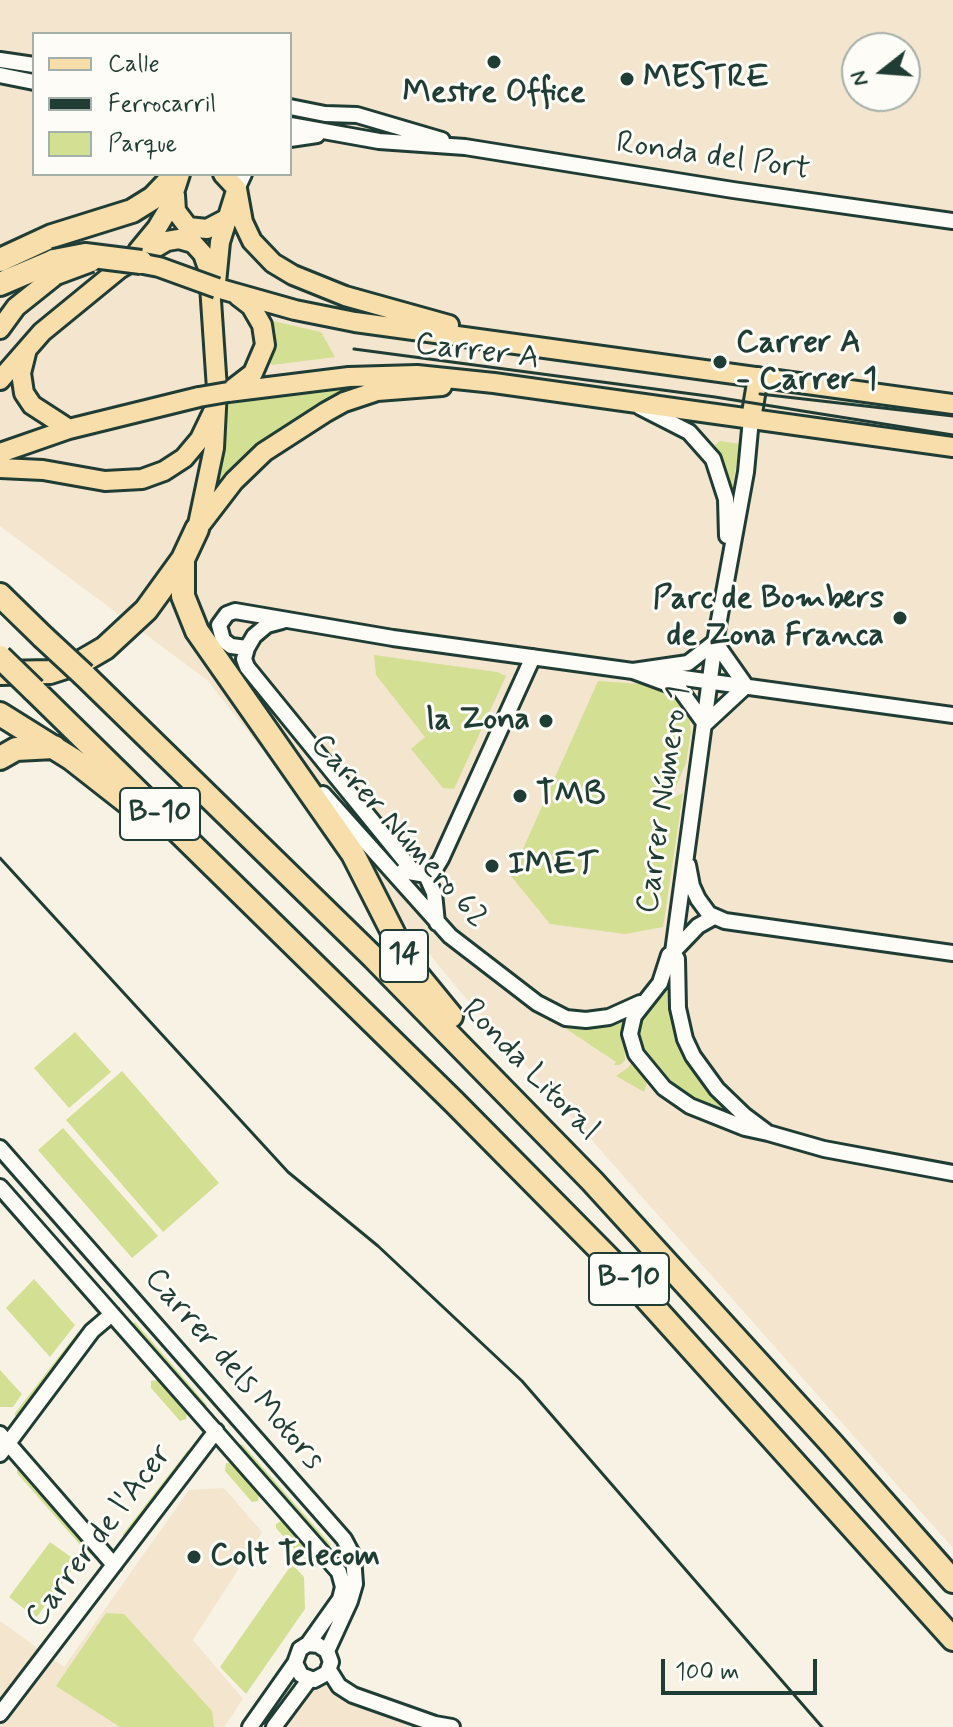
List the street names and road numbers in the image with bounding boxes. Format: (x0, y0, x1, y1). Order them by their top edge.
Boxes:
street label: Ronda del Port (614, 125, 812, 191)
street label: Carrer A (413, 326, 541, 380)
street label: Carrer Número 1 (630, 684, 700, 916)
street label: Carrer Número 62 (301, 727, 495, 937)
road number: B-10 (120, 788, 200, 840)
road number: 14 (380, 930, 428, 982)
street label: Ronda Litoral (452, 992, 606, 1150)
road number: B-10 (589, 1253, 669, 1305)
street label: Carrer dels Motors (135, 1261, 331, 1479)
street label: Carrer de l'Acer (19, 1438, 181, 1636)

